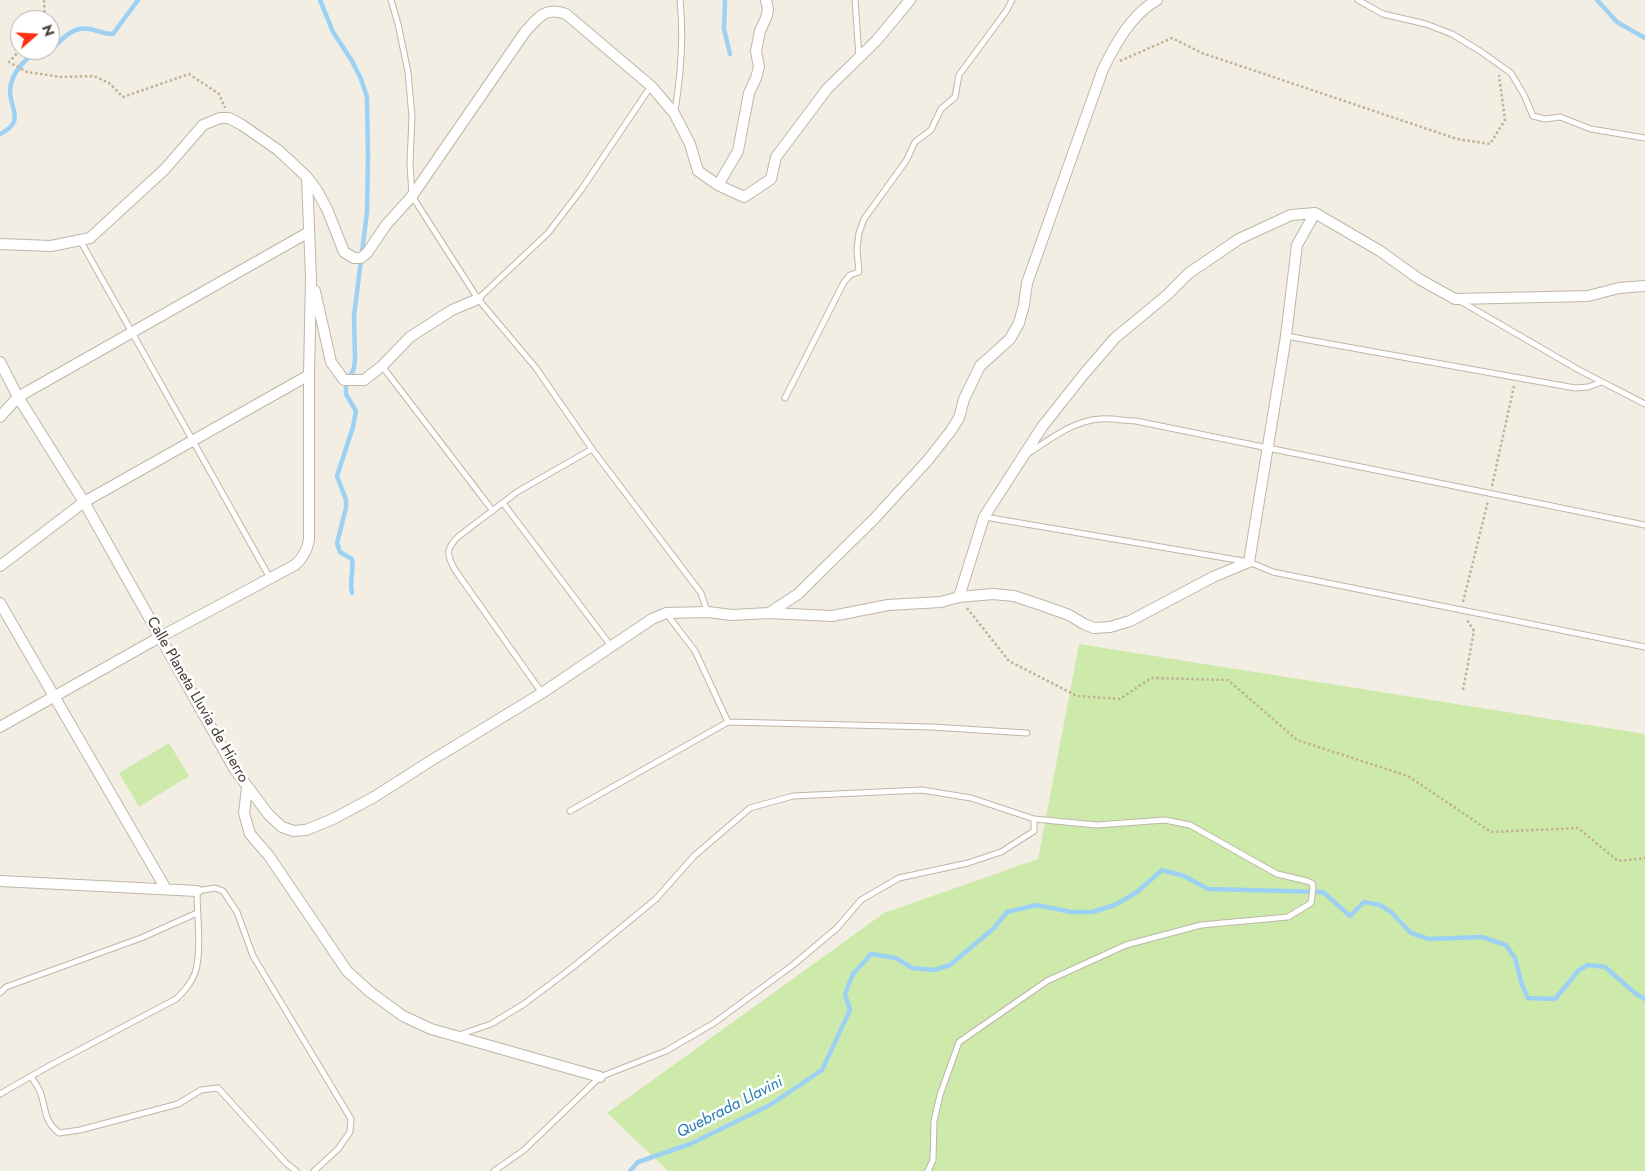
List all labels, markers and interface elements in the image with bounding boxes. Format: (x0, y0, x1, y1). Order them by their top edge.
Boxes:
north arrow (10, 10, 60, 60)
text: N (37, 22, 60, 39)
street label: Calle Planeta Lluvia de Hierro (142, 614, 252, 786)
water label: Quebrada Llavini (674, 1073, 786, 1143)

